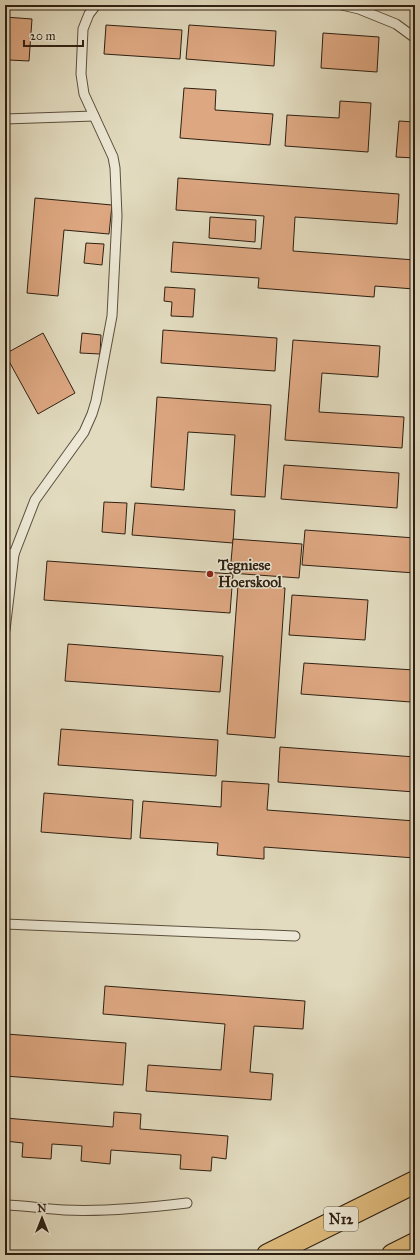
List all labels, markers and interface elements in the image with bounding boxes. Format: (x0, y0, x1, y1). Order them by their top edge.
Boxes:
scale bar (24, 22, 83, 48)
text: 20 m (30, 29, 56, 43)
place label: Tegniese Hoerskool (217, 556, 283, 591)
marker: Tegniese Hoerskool (205, 569, 215, 579)
north arrow (22, 1198, 62, 1238)
text: N (37, 1202, 47, 1215)
road number: N12 (324, 1207, 358, 1231)

